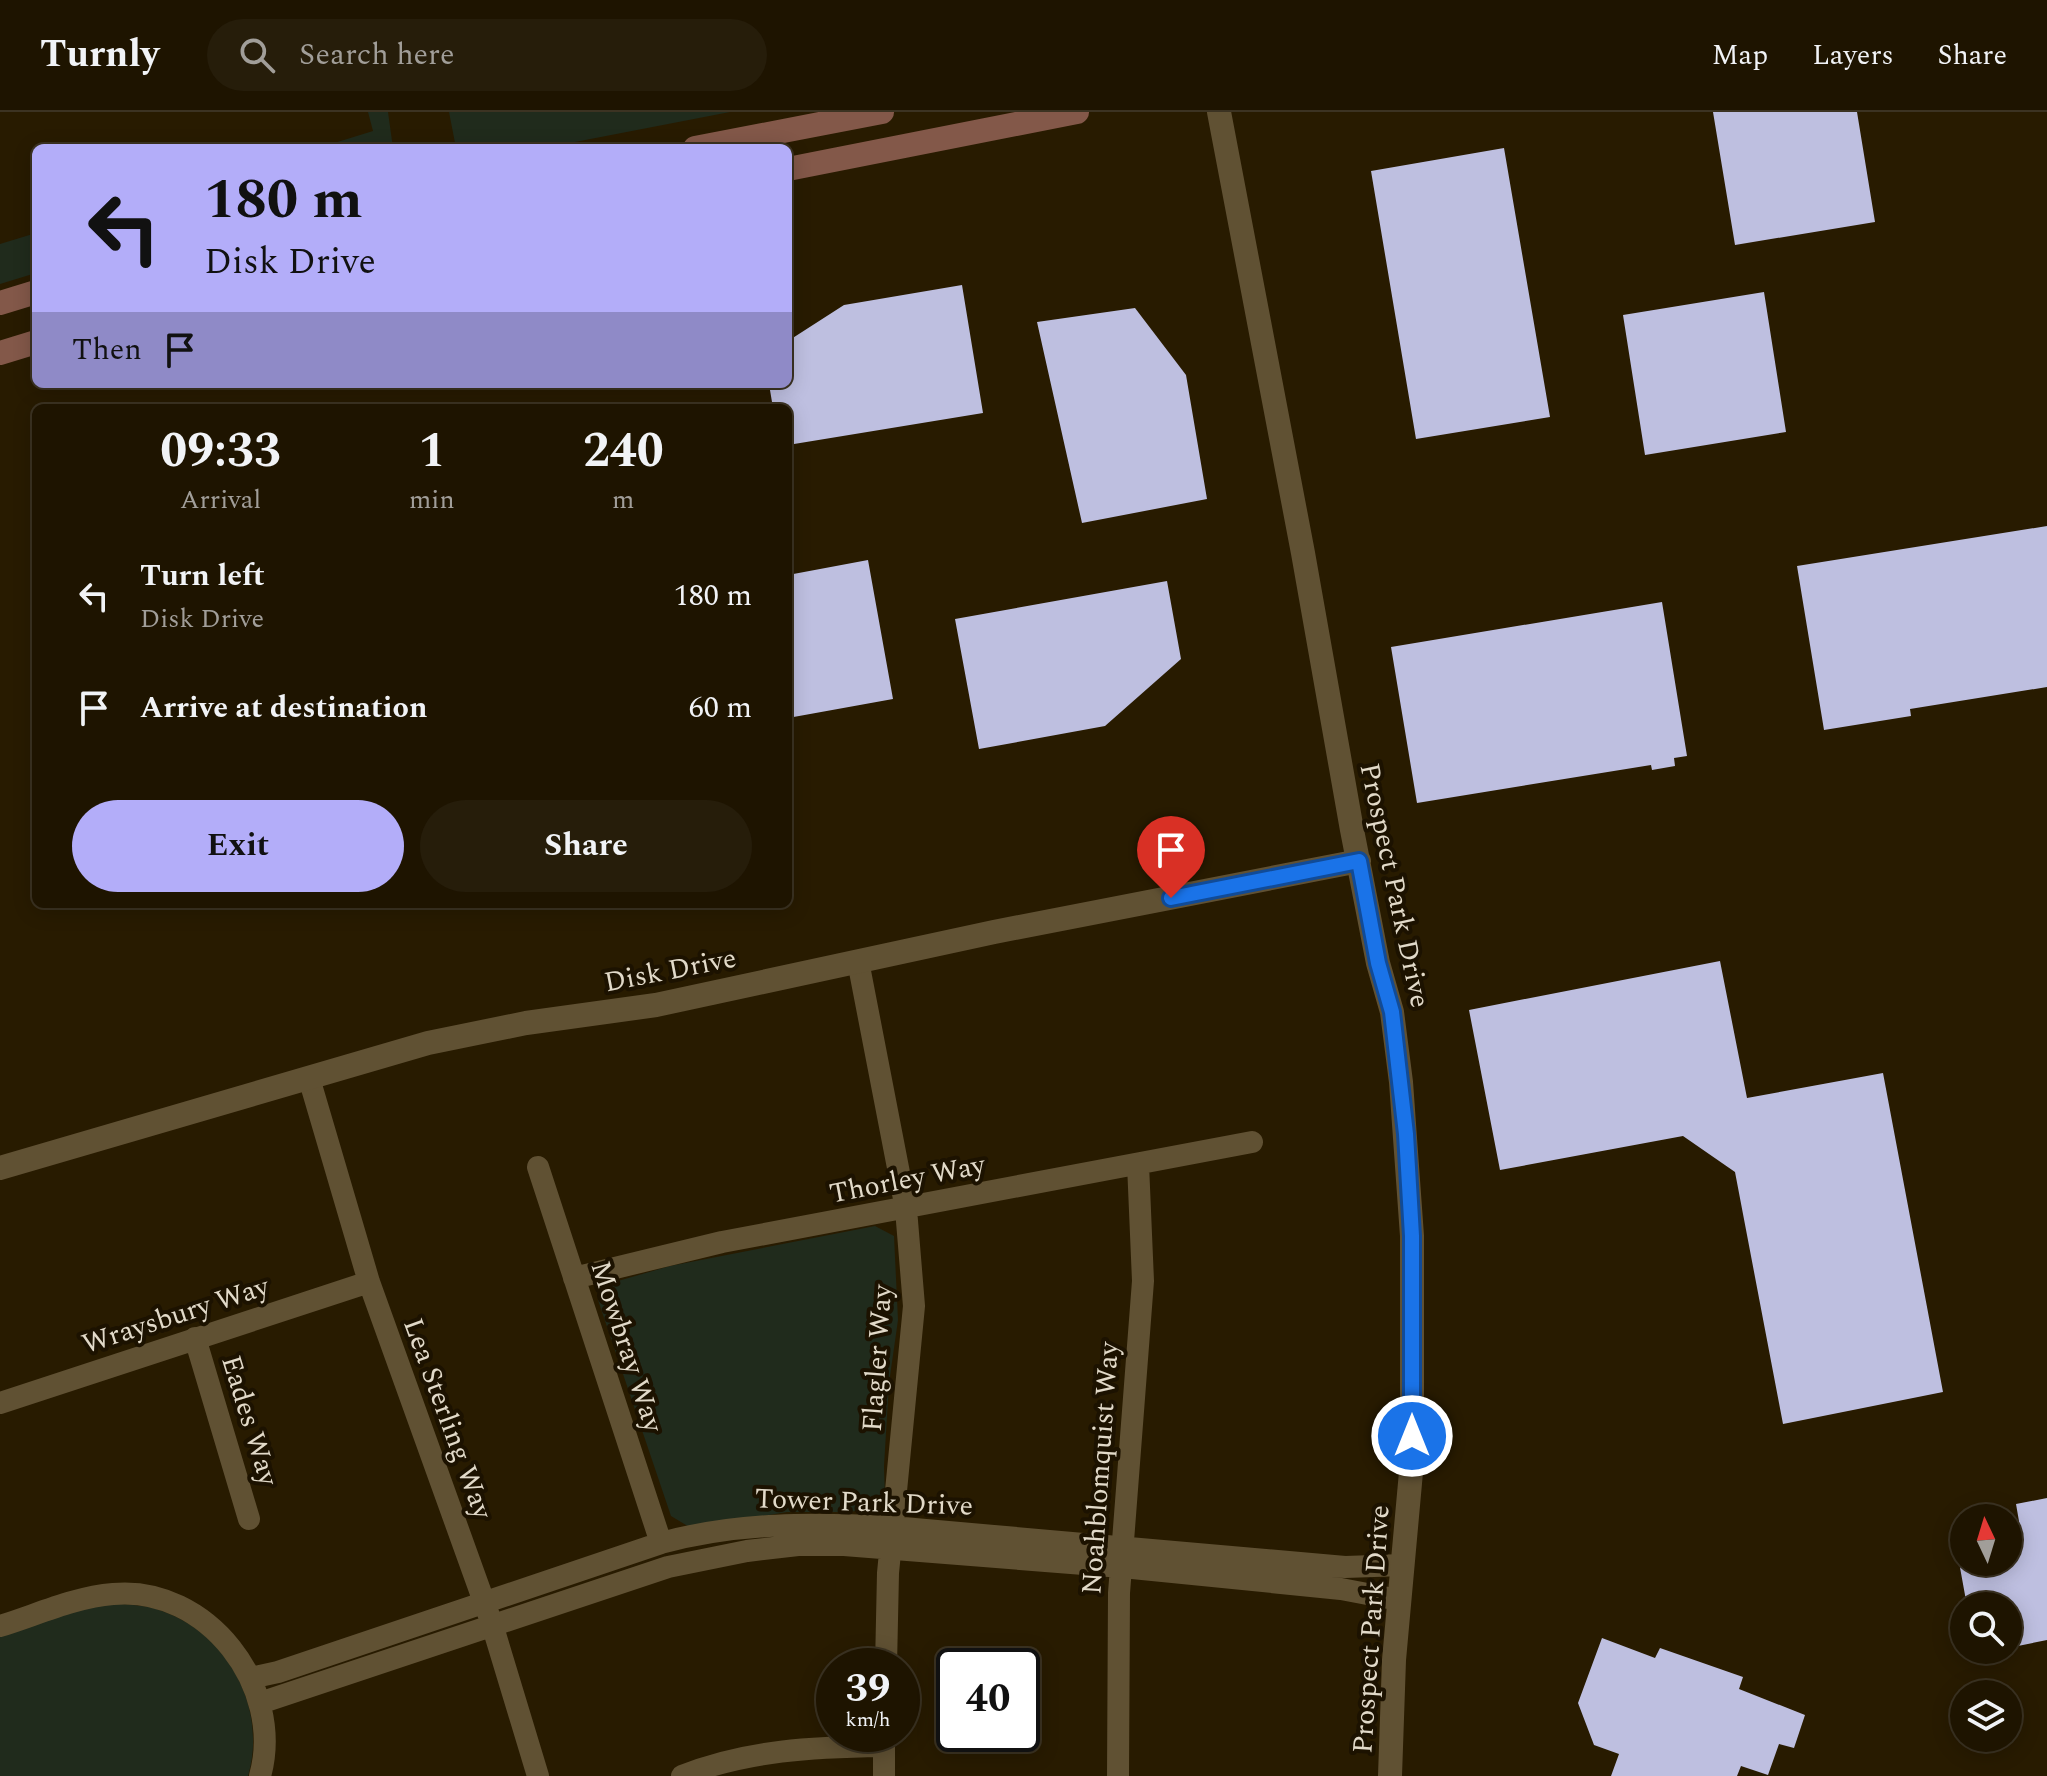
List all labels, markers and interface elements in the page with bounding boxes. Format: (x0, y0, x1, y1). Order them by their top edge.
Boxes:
search box (207, 19, 767, 91)
text: Turnly (40, 26, 159, 84)
text: Search here (299, 32, 455, 78)
icon: search (235, 33, 279, 77)
text: Map (1712, 34, 1768, 77)
text: Layers (1812, 34, 1894, 77)
text: Share (1938, 34, 2007, 77)
text: 180 m (204, 158, 363, 243)
icon: left (72, 176, 176, 280)
text: Disk Drive (204, 235, 376, 290)
text: Then (72, 327, 142, 373)
icon: arrive (158, 328, 202, 372)
text: 09:33 (160, 415, 281, 488)
text: 1 (418, 415, 445, 488)
text: 240 (583, 415, 664, 488)
text: Arrival (180, 480, 261, 520)
text: min (409, 480, 455, 520)
text: m (612, 480, 634, 520)
text: Turn left (140, 553, 265, 599)
text: 180 m (674, 573, 752, 619)
icon: left (72, 574, 116, 618)
text: Disk Drive (140, 599, 264, 639)
text: Arrive at destination (140, 685, 427, 731)
text: 60 m (689, 685, 752, 731)
icon: arrive (72, 686, 116, 730)
street label: Prospect Park Drive (1348, 759, 1441, 1012)
button: Exit (72, 800, 404, 892)
button: Share (420, 800, 752, 892)
pin (1137, 816, 1205, 898)
icon: arrive (1149, 828, 1193, 872)
street label: Disk Drive (601, 937, 740, 1004)
street label: Thorley Way (826, 1143, 990, 1216)
street label: Mowbray Way (579, 1255, 675, 1439)
street label: Wraysbury Way (76, 1264, 276, 1366)
street label: Flagler Way (851, 1282, 904, 1433)
street label: Lea Sterling Way (391, 1312, 504, 1527)
street label: Noahblomquist Way (1070, 1339, 1131, 1596)
street label: Eades Way (209, 1350, 290, 1492)
position arrow (1370, 1394, 1454, 1478)
street label: Tower Park Drive (754, 1477, 974, 1528)
street label: Prospect Park Drive (1341, 1503, 1402, 1755)
north arrow (1950, 1504, 2022, 1576)
map controls (1950, 1504, 2022, 1752)
button: search (1950, 1592, 2022, 1664)
speed limit sign: 40 (936, 1648, 1040, 1752)
text: 39 (846, 1659, 890, 1720)
button: layers (1950, 1680, 2022, 1752)
text: km/h (846, 1705, 891, 1735)

